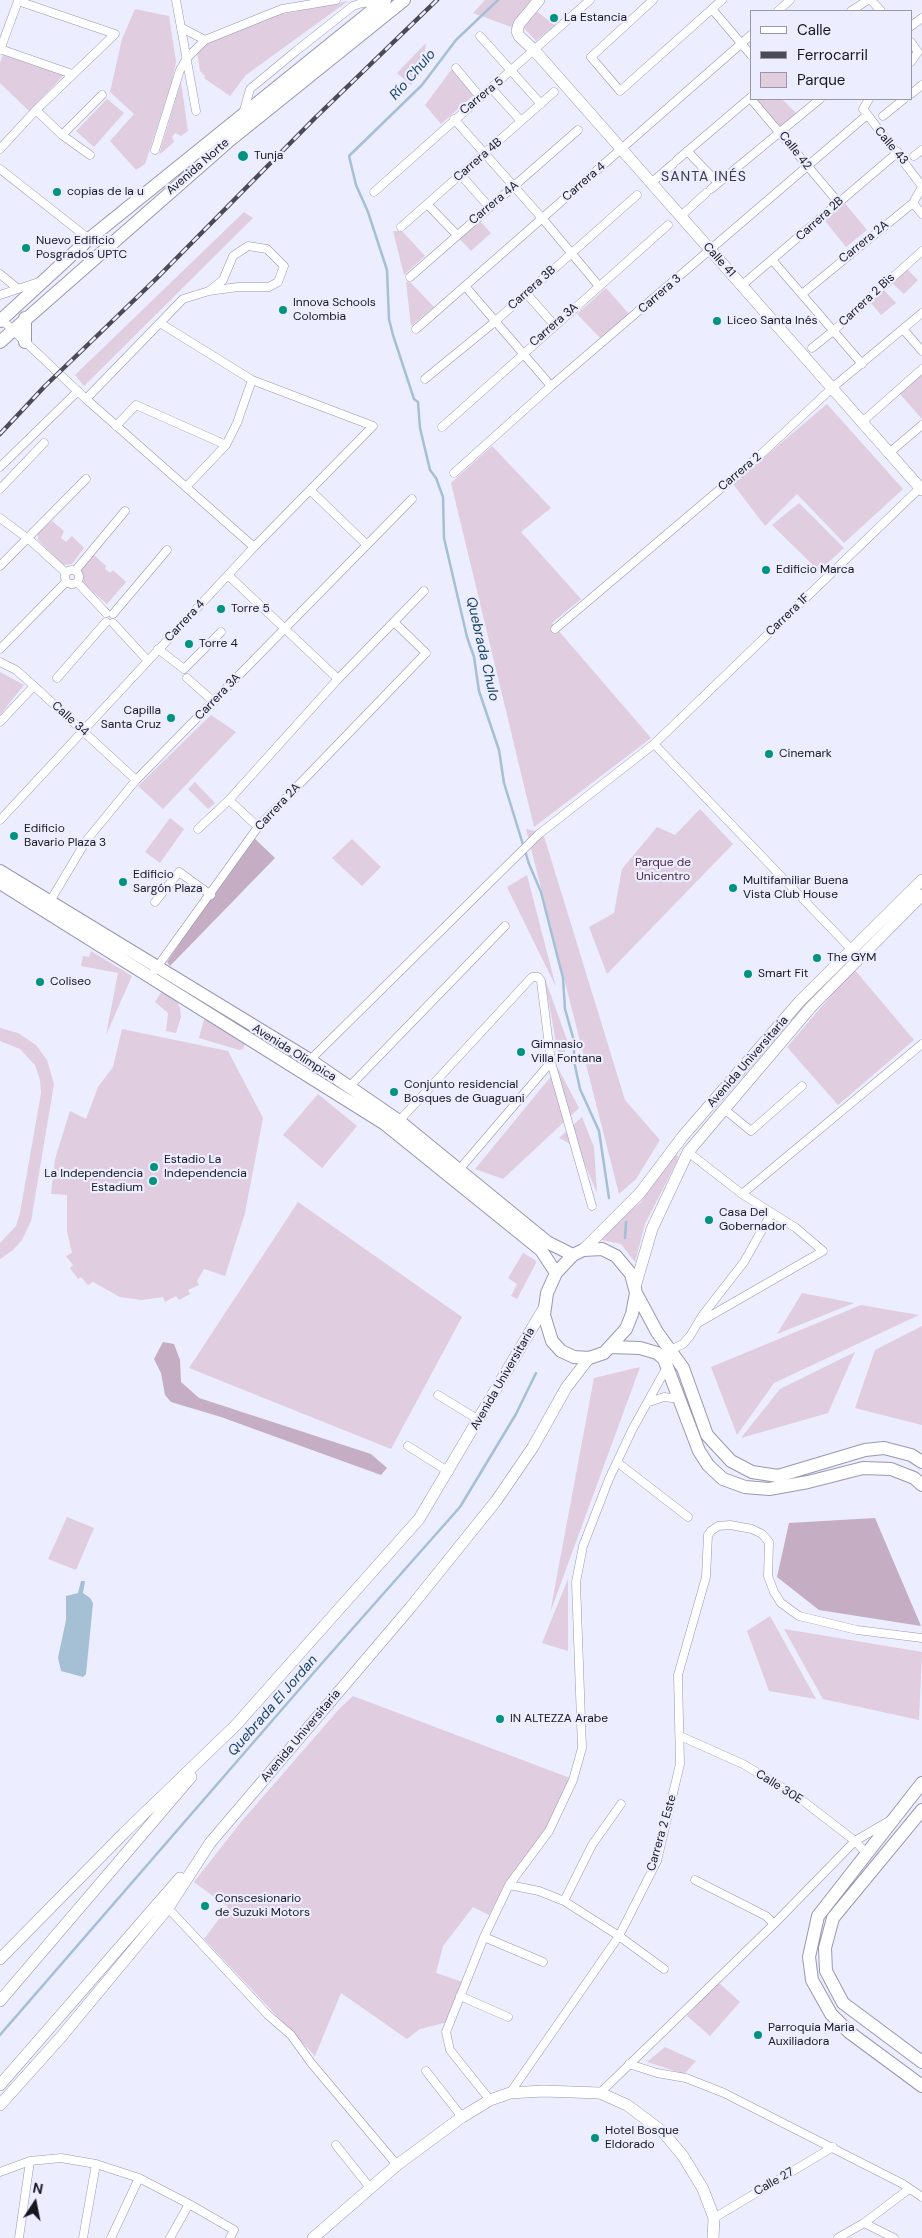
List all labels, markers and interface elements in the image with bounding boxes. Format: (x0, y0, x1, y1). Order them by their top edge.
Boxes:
legend (750, 10, 912, 100)
place label: La Estancia (564, 11, 627, 25)
marker: La Estancia (548, 12, 560, 24)
text: Calle (797, 20, 831, 40)
text: Ferrocarril (797, 45, 868, 65)
water label: Río Chulo (387, 46, 439, 104)
text: Parque (797, 70, 845, 90)
street label: Carrera 5 (457, 74, 507, 118)
street label: Calle 43 (871, 124, 911, 168)
street label: Calle 42 (776, 129, 814, 173)
street label: Carrera 4B (451, 135, 505, 185)
street label: Avenida Norte (164, 136, 232, 198)
marker: Tunja (236, 149, 250, 163)
place label: Tunja (254, 149, 283, 163)
street label: Carrera 4 (560, 159, 608, 205)
district label: SANTA INÉS (660, 169, 748, 185)
street label: Carrera 4A (466, 178, 522, 228)
place label: copias de la u (67, 185, 144, 199)
marker: copias de la u (51, 186, 63, 198)
street label: Carrera 2B (793, 194, 847, 244)
street label: Carrera 2A (836, 218, 892, 266)
place label: Nuevo Edificio Posgrados UPTC (36, 234, 127, 262)
street label: Calle 41 (700, 240, 738, 280)
marker: Nuevo Edificio Posgrados UPTC (20, 242, 32, 254)
street label: Carrera 3B (505, 263, 559, 313)
street label: Carrera 2 Bis (836, 271, 898, 329)
street label: Carrera 3 (636, 272, 684, 316)
place label: Innova Schools Colombia (293, 296, 376, 324)
street label: Carrera 3A (527, 300, 581, 350)
marker: Innova Schools Colombia (277, 304, 289, 316)
place label: Liceo Santa Inés (727, 314, 818, 328)
marker: Liceo Santa Inés (711, 315, 723, 327)
street label: Carrera 2 (716, 450, 764, 494)
place label: Edificio Marca (776, 563, 854, 577)
marker: Edificio Marca (760, 564, 772, 576)
street label: Carrera 1F (763, 591, 813, 639)
water label: Quebrada Chulo (462, 595, 502, 703)
street label: Carrera 4 (162, 597, 208, 645)
place label: Torre 5 (231, 602, 270, 616)
marker: Torre 5 (215, 603, 227, 615)
place label: Torre 4 (199, 637, 238, 651)
marker: Torre 4 (183, 638, 195, 650)
street label: Carrera 3A (192, 671, 244, 723)
street label: Calle 34 (49, 699, 91, 739)
place label: Capilla Santa Cruz (101, 704, 161, 732)
marker: Capilla Santa Cruz (165, 712, 177, 724)
place label: Cinemark (779, 747, 832, 761)
marker: Cinemark (763, 748, 775, 760)
street label: Carrera 2A (252, 780, 304, 834)
place label: Edificio Bavario Plaza 3 (24, 822, 106, 850)
marker: Edificio Bavario Plaza 3 (8, 830, 20, 842)
park label: Parque de Unicentro (635, 856, 691, 884)
place label: Edificio Sargón Plaza (133, 868, 203, 896)
place label: Multifamiliar Buena Vista Club House (743, 874, 848, 902)
marker: Edificio Sargón Plaza (117, 876, 129, 888)
marker: Multifamiliar Buena Vista Club House (727, 882, 739, 894)
place label: The GYM (827, 951, 876, 965)
marker: The GYM (811, 952, 823, 964)
place label: Smart Fit (758, 967, 809, 981)
marker: Smart Fit (742, 968, 754, 980)
place label: Coliseo (50, 975, 91, 989)
marker: Coliseo (34, 976, 46, 988)
street label: Avenida Universitaria (704, 1013, 792, 1111)
street label: Avenida Olimpica (249, 1021, 339, 1085)
place label: Gimnasio Villa Fontana (531, 1038, 602, 1066)
marker: Gimnasio Villa Fontana (515, 1046, 527, 1058)
place label: Conjunto residencial Bosques de Guaguani (404, 1078, 525, 1106)
marker: Conjunto residencial Bosques de Guaguani (388, 1086, 400, 1098)
place label: Estadio La Independencia (164, 1153, 247, 1181)
marker: Estadio La Independencia (148, 1161, 160, 1173)
place label: La Independencia Estadium (44, 1167, 143, 1195)
marker: La Independencia Estadium (147, 1175, 159, 1187)
place label: Casa Del Gobernador (719, 1206, 786, 1234)
marker: Casa Del Gobernador (703, 1214, 715, 1226)
street label: Avenida Universitaria (468, 1325, 538, 1433)
water label: Quebrada El Jordan (225, 1652, 321, 1760)
street label: Avenida Universitaria (258, 1687, 344, 1785)
place label: IN ALTEZZA Arabe (510, 1712, 608, 1726)
marker: IN ALTEZZA Arabe (494, 1713, 506, 1725)
street label: Calle 30E (753, 1767, 805, 1807)
street label: Carrera 2 Este (644, 1793, 680, 1873)
place label: Conscesionario de Suzuki Motors (215, 1892, 310, 1920)
marker: Conscesionario de Suzuki Motors (199, 1900, 211, 1912)
place label: Parroquia Maria Auxiliadora (768, 2021, 854, 2049)
marker: Parroquia Maria Auxiliadora (752, 2029, 764, 2041)
place label: Hotel Bosque Eldorado (605, 2124, 679, 2152)
marker: Hotel Bosque Eldorado (589, 2132, 601, 2144)
street label: Calle 27 (752, 2165, 796, 2199)
north arrow (10, 2178, 60, 2228)
text: N (31, 2178, 45, 2198)

